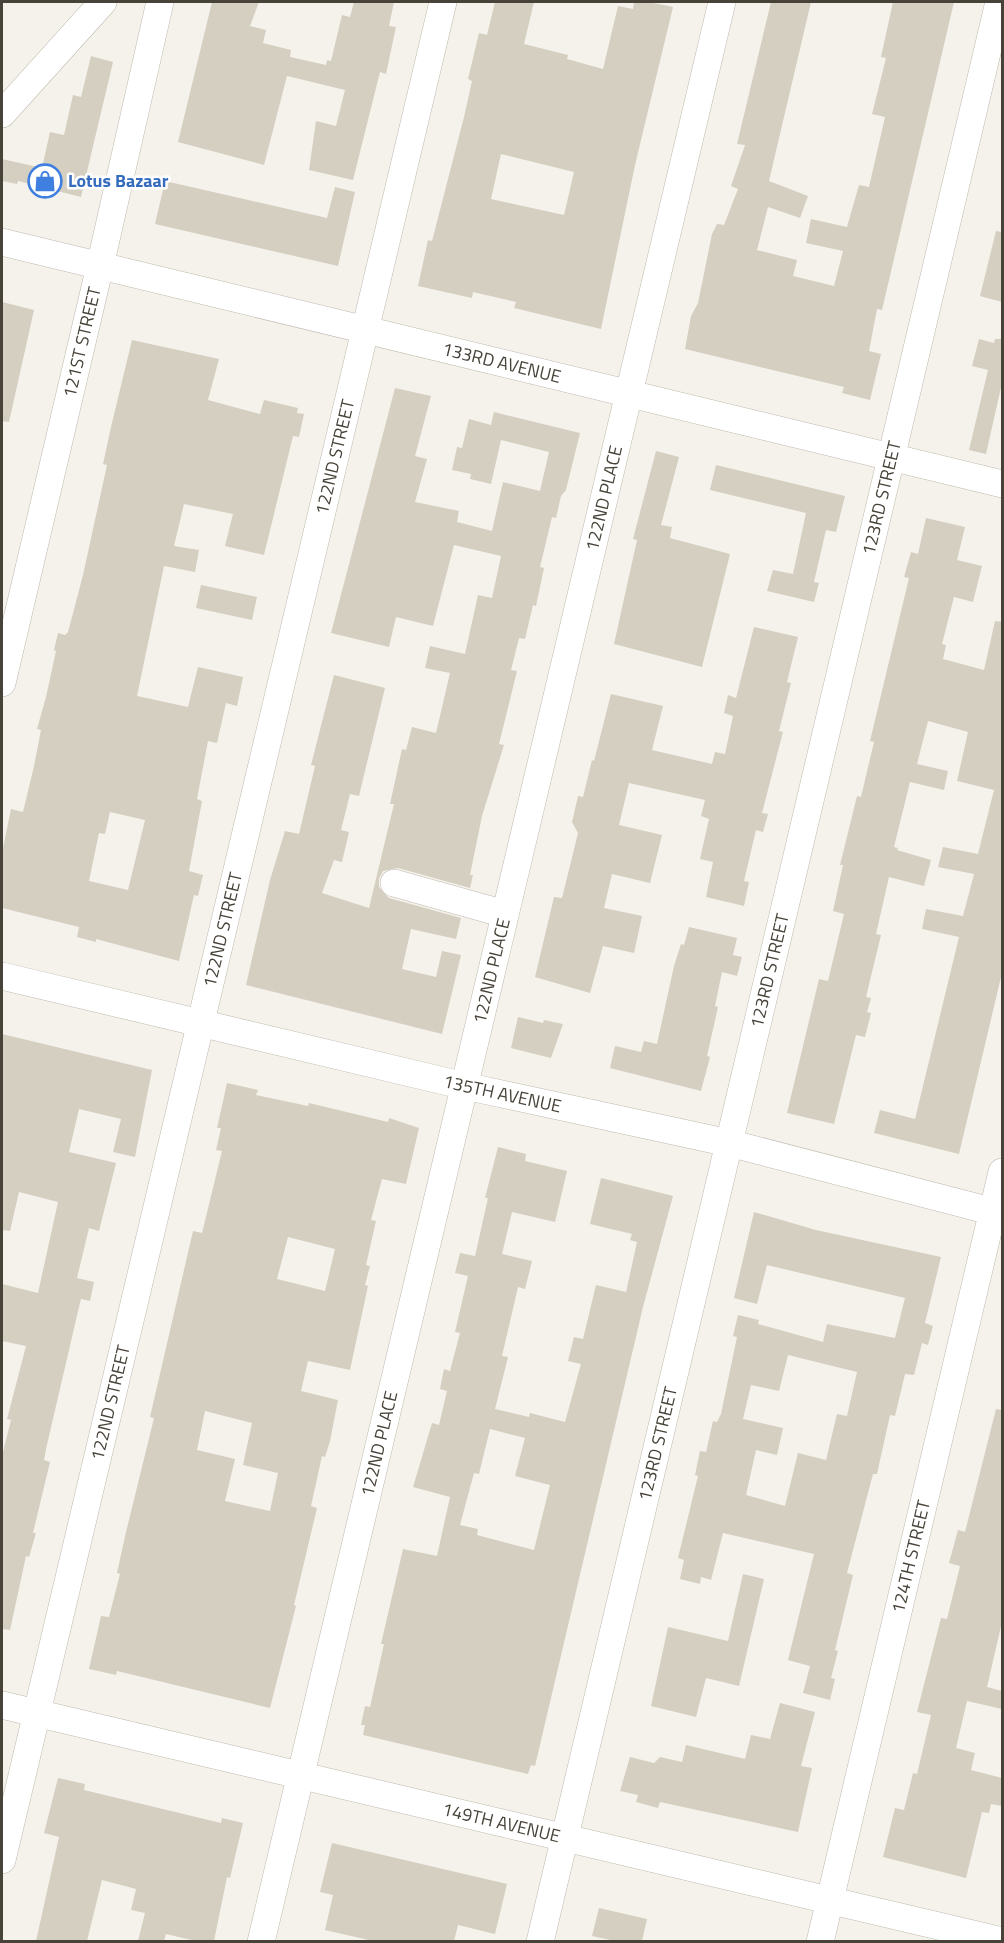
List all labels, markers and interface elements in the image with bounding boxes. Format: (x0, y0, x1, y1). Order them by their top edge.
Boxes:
shop icon: Lotus Bazaar (27, 163, 63, 199)
place label: Lotus Bazaar (68, 167, 169, 194)
street label: 121ST STREET (55, 283, 108, 400)
street label: 133RD AVENUE (440, 335, 564, 390)
street label: 122ND STREET (308, 396, 361, 517)
street label: 123RD STREET (855, 437, 908, 558)
street label: 122ND PLACE (578, 443, 629, 554)
street label: 122ND STREET (196, 869, 249, 990)
street label: 123RD STREET (743, 910, 796, 1031)
street label: 122ND PLACE (466, 915, 517, 1026)
street label: 135TH AVENUE (441, 1067, 564, 1119)
street label: 122ND STREET (83, 1342, 137, 1463)
street label: 123RD STREET (631, 1383, 684, 1504)
street label: 122ND PLACE (353, 1388, 404, 1499)
street label: 124TH STREET (884, 1497, 937, 1616)
street label: 149TH AVENUE (440, 1795, 563, 1849)

